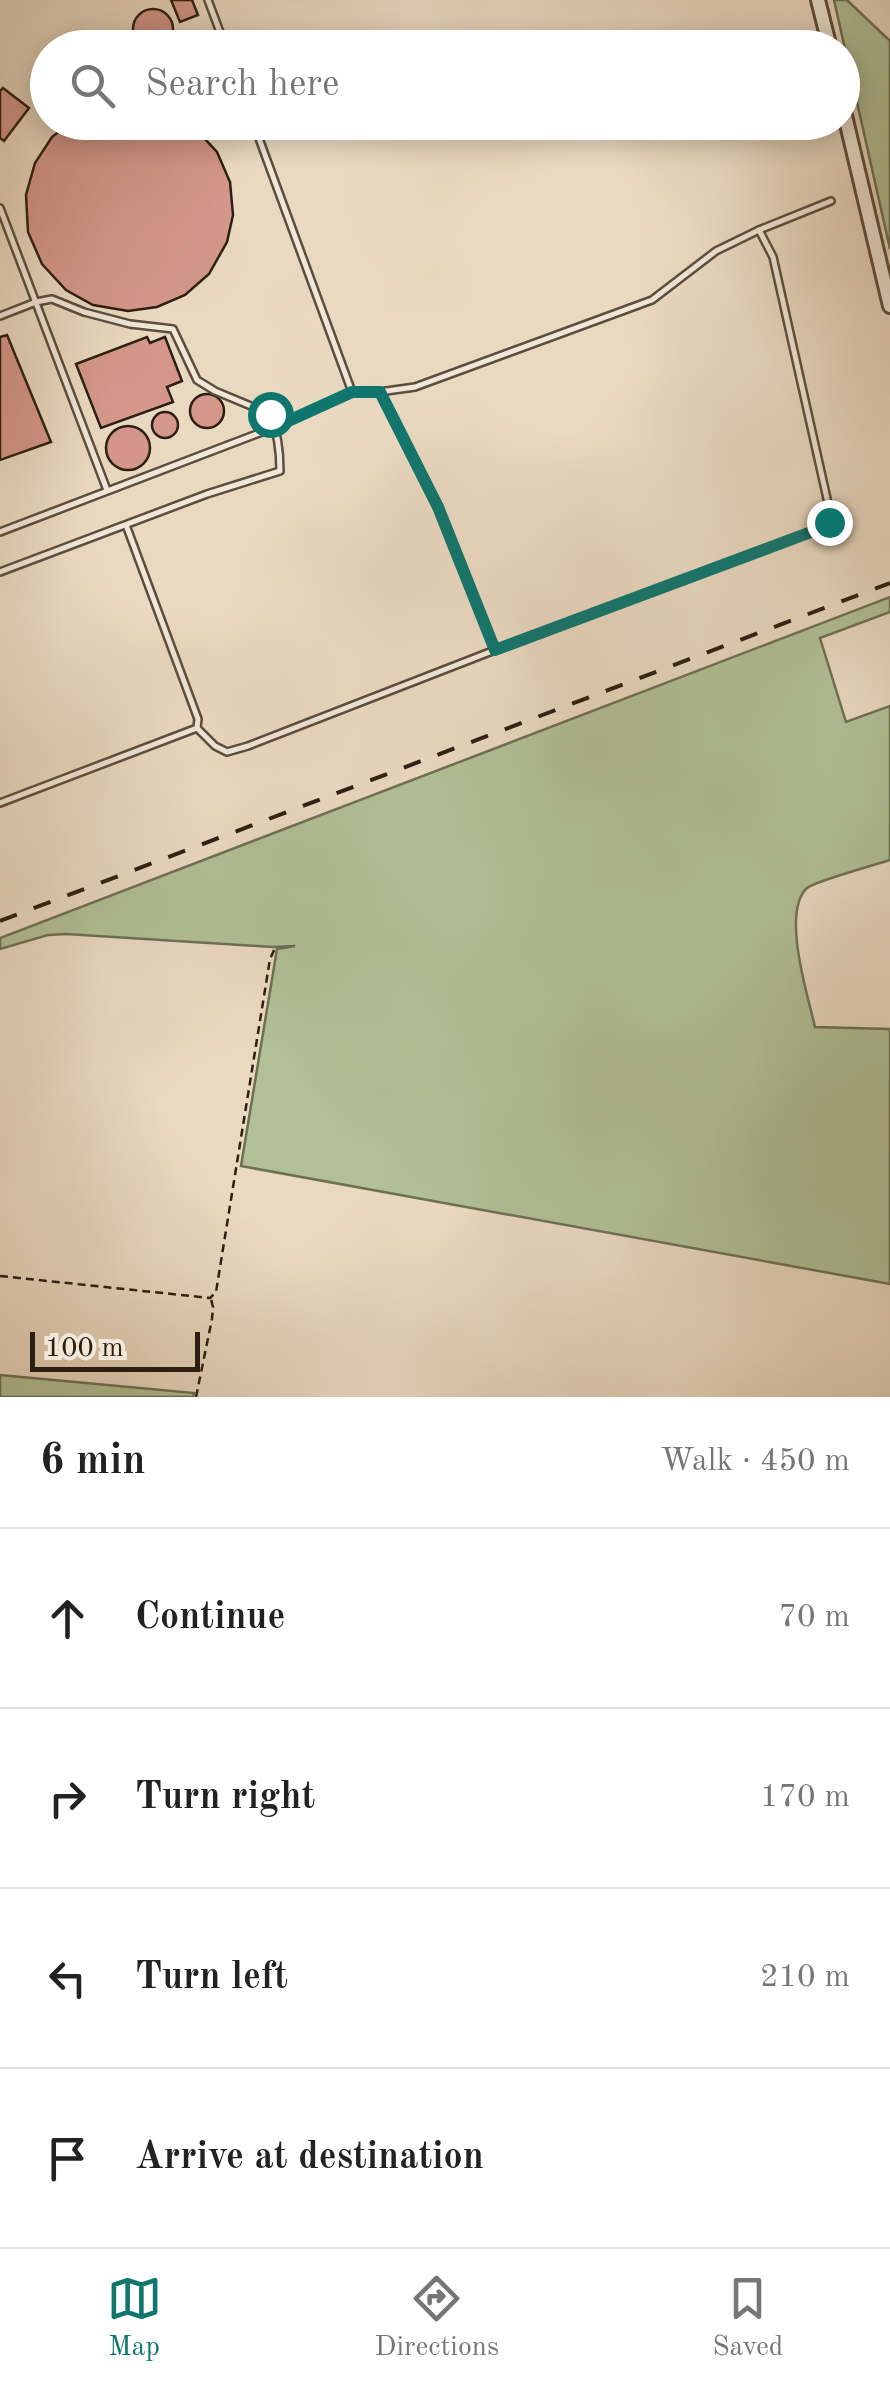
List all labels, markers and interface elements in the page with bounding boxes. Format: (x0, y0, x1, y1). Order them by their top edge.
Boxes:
search box (30, 30, 860, 140)
icon: search (65, 58, 120, 113)
text: Search here (145, 66, 340, 104)
route start (248, 392, 294, 438)
route end (807, 500, 853, 546)
scale bar (30, 1327, 200, 1372)
text: 100 m (45, 1335, 124, 1363)
text: 6 min (40, 1441, 146, 1483)
text: Walk · 450 m (660, 1446, 850, 1478)
icon: ahead (40, 1591, 95, 1646)
text: Continue (135, 1599, 285, 1637)
text: 70 m (779, 1602, 850, 1634)
icon: right (40, 1771, 95, 1826)
text: Turn right (135, 1779, 315, 1817)
text: 170 m (760, 1782, 850, 1814)
icon: left (40, 1951, 95, 2006)
text: Turn left (135, 1959, 288, 1997)
text: 210 m (760, 1962, 850, 1994)
icon: arrive (40, 2131, 95, 2186)
text: Arrive at destination (135, 2139, 484, 2177)
tab: Map (107, 2271, 162, 2366)
tab: Directions (375, 2271, 499, 2366)
tab: Saved (712, 2271, 783, 2366)

